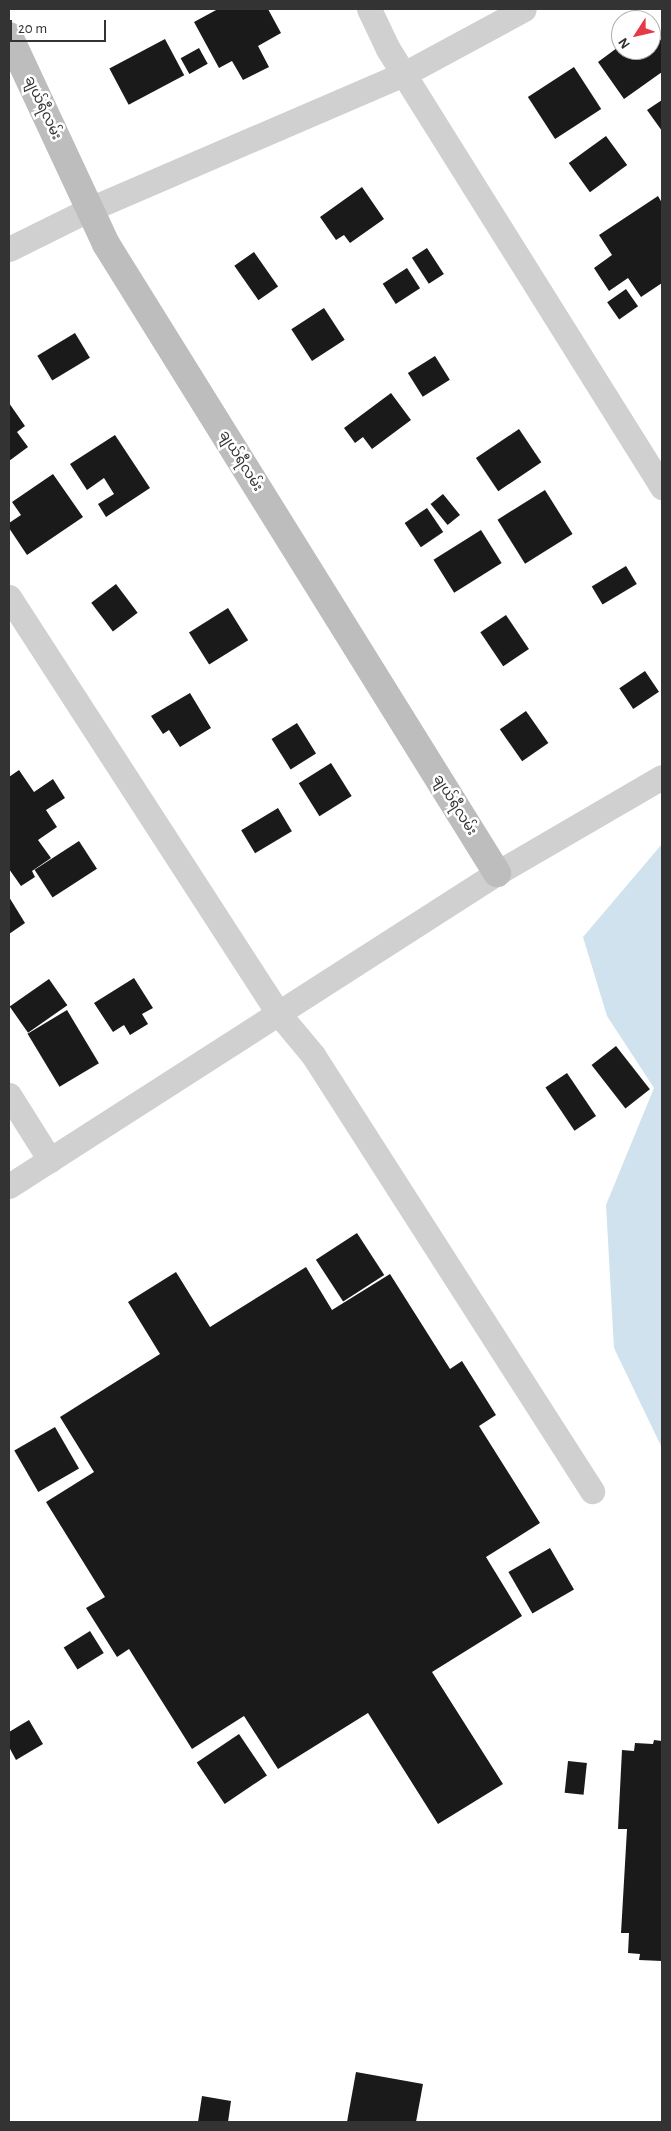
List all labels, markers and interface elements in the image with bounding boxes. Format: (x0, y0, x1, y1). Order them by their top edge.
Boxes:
scale bar (12, 10, 109, 42)
north arrow (611, 10, 661, 60)
text: 20 m (18, 21, 47, 36)
text: N (616, 35, 633, 51)
street label: ချယ်ရီလမ်း (21, 73, 65, 143)
street label: ချယ်ရီလမ်း (216, 427, 266, 495)
street label: ချယ်ရီလမ်း (430, 771, 480, 839)

